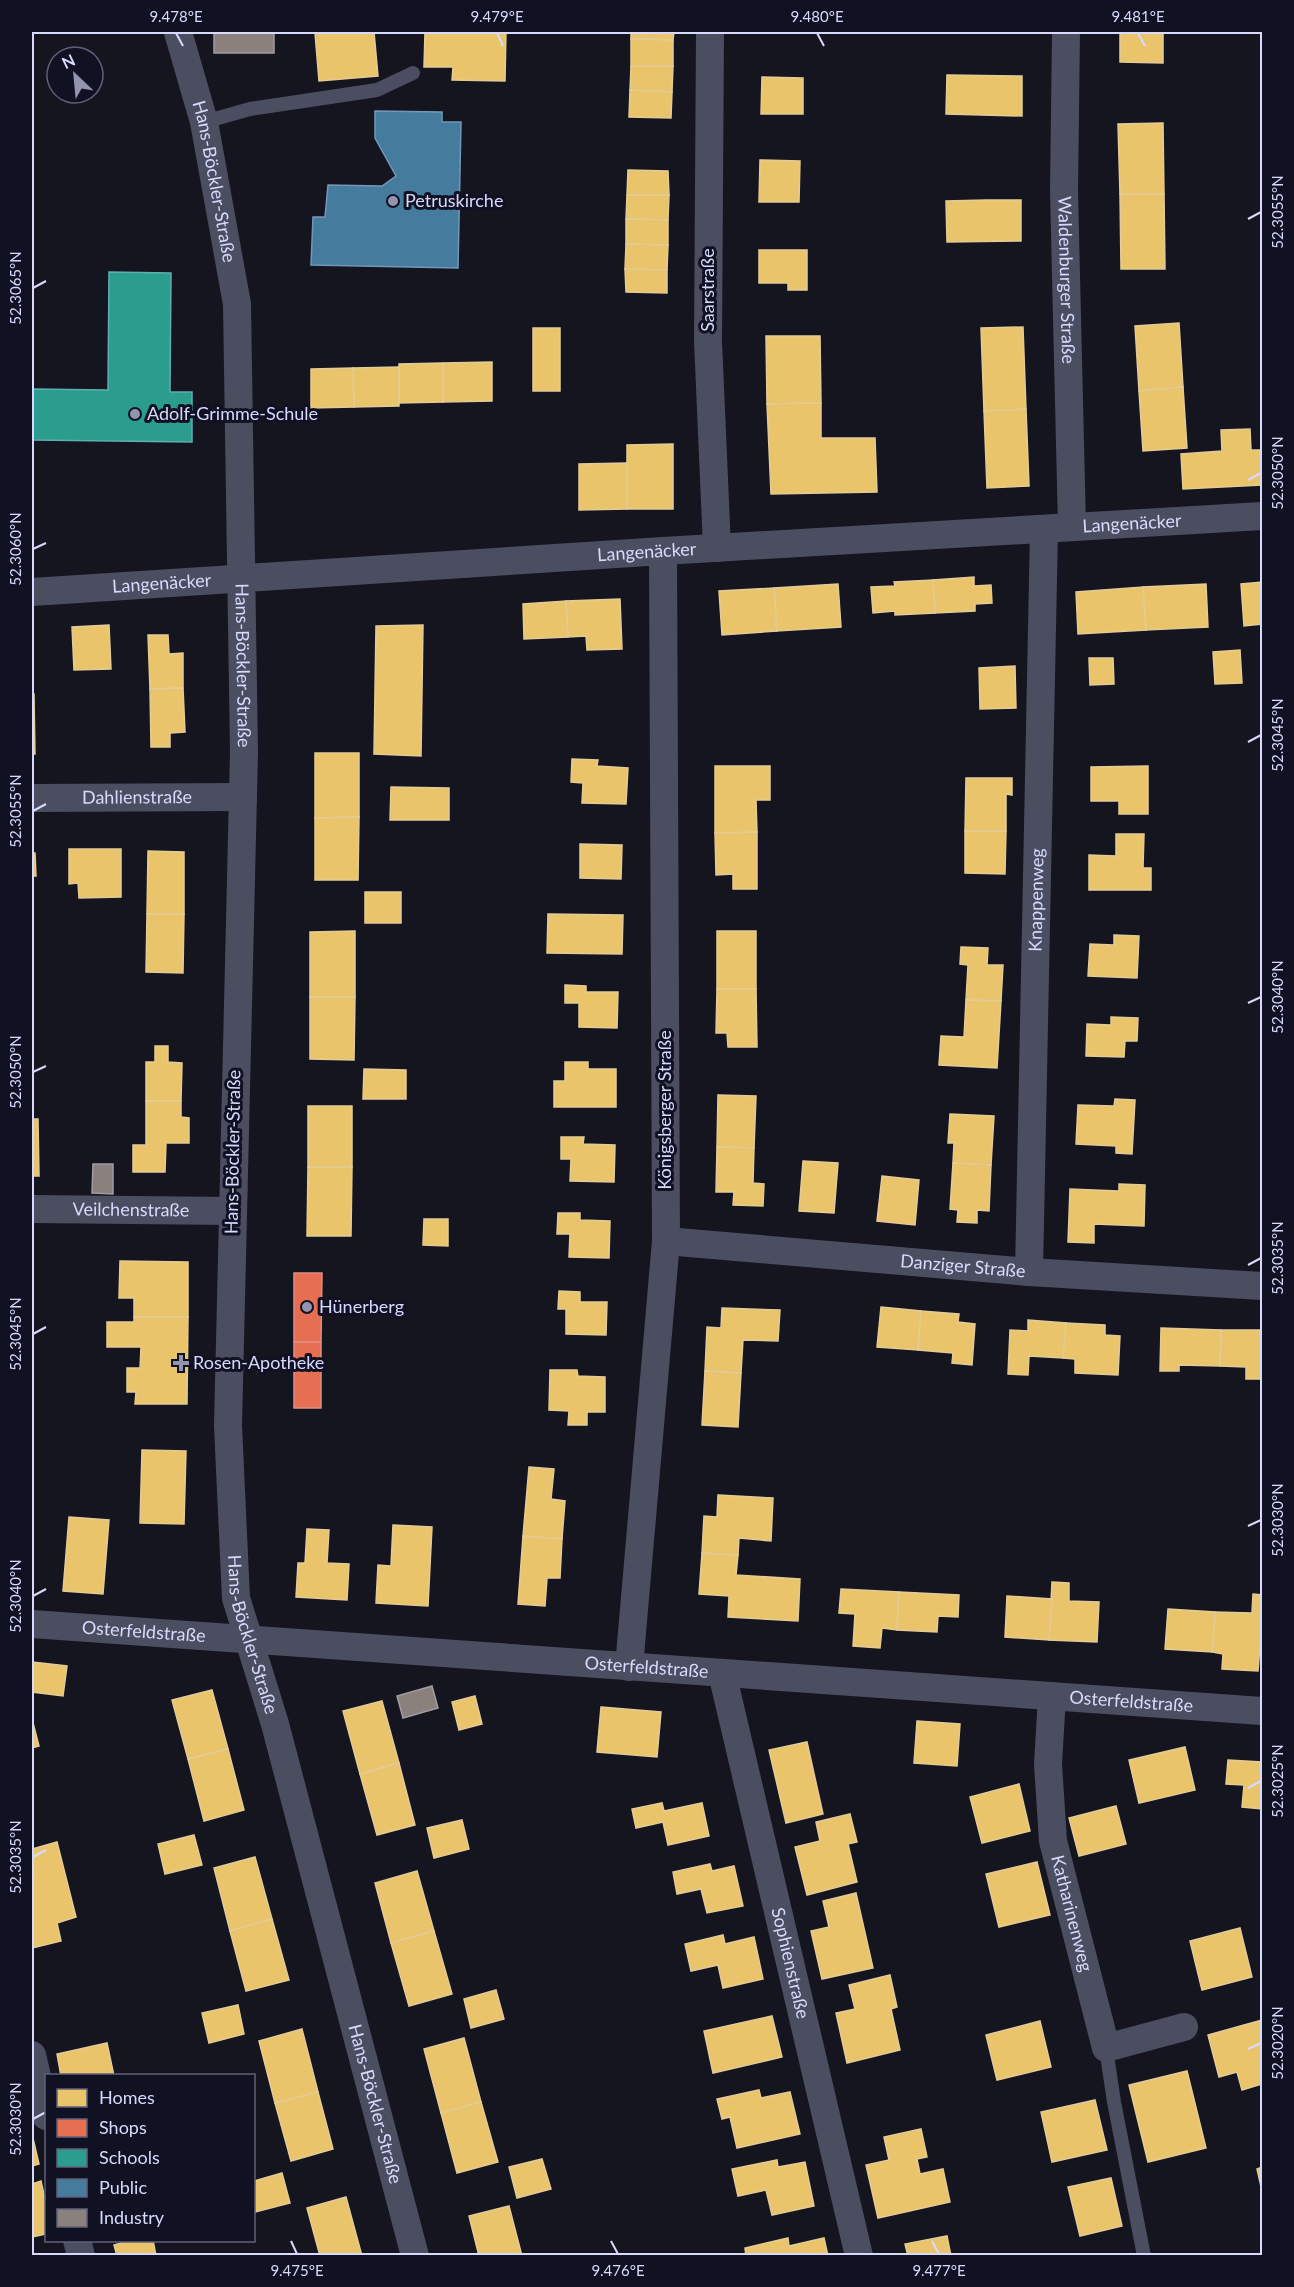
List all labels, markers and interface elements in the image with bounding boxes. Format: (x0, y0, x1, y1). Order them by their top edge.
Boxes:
text: 9.478°E (149, 7, 203, 25)
text: 9.479°E (470, 7, 524, 25)
text: 9.480°E (790, 7, 844, 25)
text: 9.481°E (1111, 7, 1165, 25)
north arrow (45, 45, 105, 105)
text: N (59, 50, 78, 72)
street label: Hans-Böckler-Straße (188, 98, 241, 264)
text: 52.3055°N (1268, 175, 1286, 249)
place label: Petruskirche (405, 189, 503, 211)
marker: Petruskirche (386, 194, 400, 208)
street label: Waldenburger Straße (1054, 196, 1080, 364)
street label: Saarstraße (696, 248, 718, 332)
text: 52.3065°N (6, 251, 24, 325)
place label: Adolf-Grimme-Schule (147, 402, 318, 424)
marker: Adolf-Grimme-Schule (128, 407, 142, 421)
text: 52.3050°N (1268, 436, 1286, 510)
street label: Langenäcker (1082, 509, 1182, 536)
text: 52.3060°N (6, 512, 24, 586)
street label: Langenäcker (596, 537, 697, 565)
street label: Langenäcker (111, 568, 212, 597)
street label: Hans-Böckler-Straße (231, 583, 256, 748)
text: 52.3045°N (1268, 698, 1286, 772)
text: 52.3055°N (6, 774, 24, 848)
street label: Dahlienstraße (82, 785, 192, 808)
street label: Knappenweg (1023, 848, 1048, 952)
text: 52.3040°N (1268, 960, 1286, 1034)
street label: Königsberger Straße (653, 1030, 675, 1190)
text: 52.3050°N (6, 1035, 24, 1109)
street label: Hans-Böckler-Straße (220, 1070, 244, 1234)
street label: Veilchenstraße (73, 1197, 189, 1221)
text: 52.3035°N (1268, 1221, 1286, 1295)
street label: Danziger Straße (899, 1249, 1027, 1282)
place label: Hünerberg (319, 1295, 404, 1317)
text: 52.3045°N (6, 1297, 24, 1371)
marker: Hünerberg (300, 1300, 314, 1314)
place label: Rosen-Apotheke (193, 1351, 324, 1373)
marker: Rosen-Apotheke (174, 1356, 188, 1370)
text: 52.3030°N (1268, 1483, 1286, 1557)
street label: Hans-Böckler-Straße (224, 1554, 283, 1717)
text: 52.3040°N (6, 1559, 24, 1633)
street label: Osterfeldstraße (81, 1616, 206, 1646)
street label: Osterfeldstraße (584, 1651, 709, 1682)
street label: Osterfeldstraße (1069, 1685, 1194, 1716)
text: 52.3025°N (1268, 1744, 1286, 1818)
text: 52.3035°N (6, 1820, 24, 1894)
street label: Katharinenweg (1047, 1853, 1098, 1974)
street label: Sophienstraße (767, 1905, 815, 2021)
text: 52.3020°N (1268, 2006, 1286, 2080)
street label: Hans-Böckler-Straße (344, 2022, 408, 2186)
legend (45, 2074, 255, 2242)
text: 52.3030°N (6, 2082, 24, 2156)
text: Homes (99, 2086, 155, 2108)
text: Shops (99, 2116, 147, 2138)
text: Schools (99, 2146, 160, 2168)
text: Public (99, 2176, 147, 2198)
text: Industry (99, 2206, 165, 2228)
text: 9.475°E (270, 2261, 324, 2279)
text: 9.476°E (591, 2261, 645, 2279)
text: 9.477°E (912, 2261, 966, 2279)

